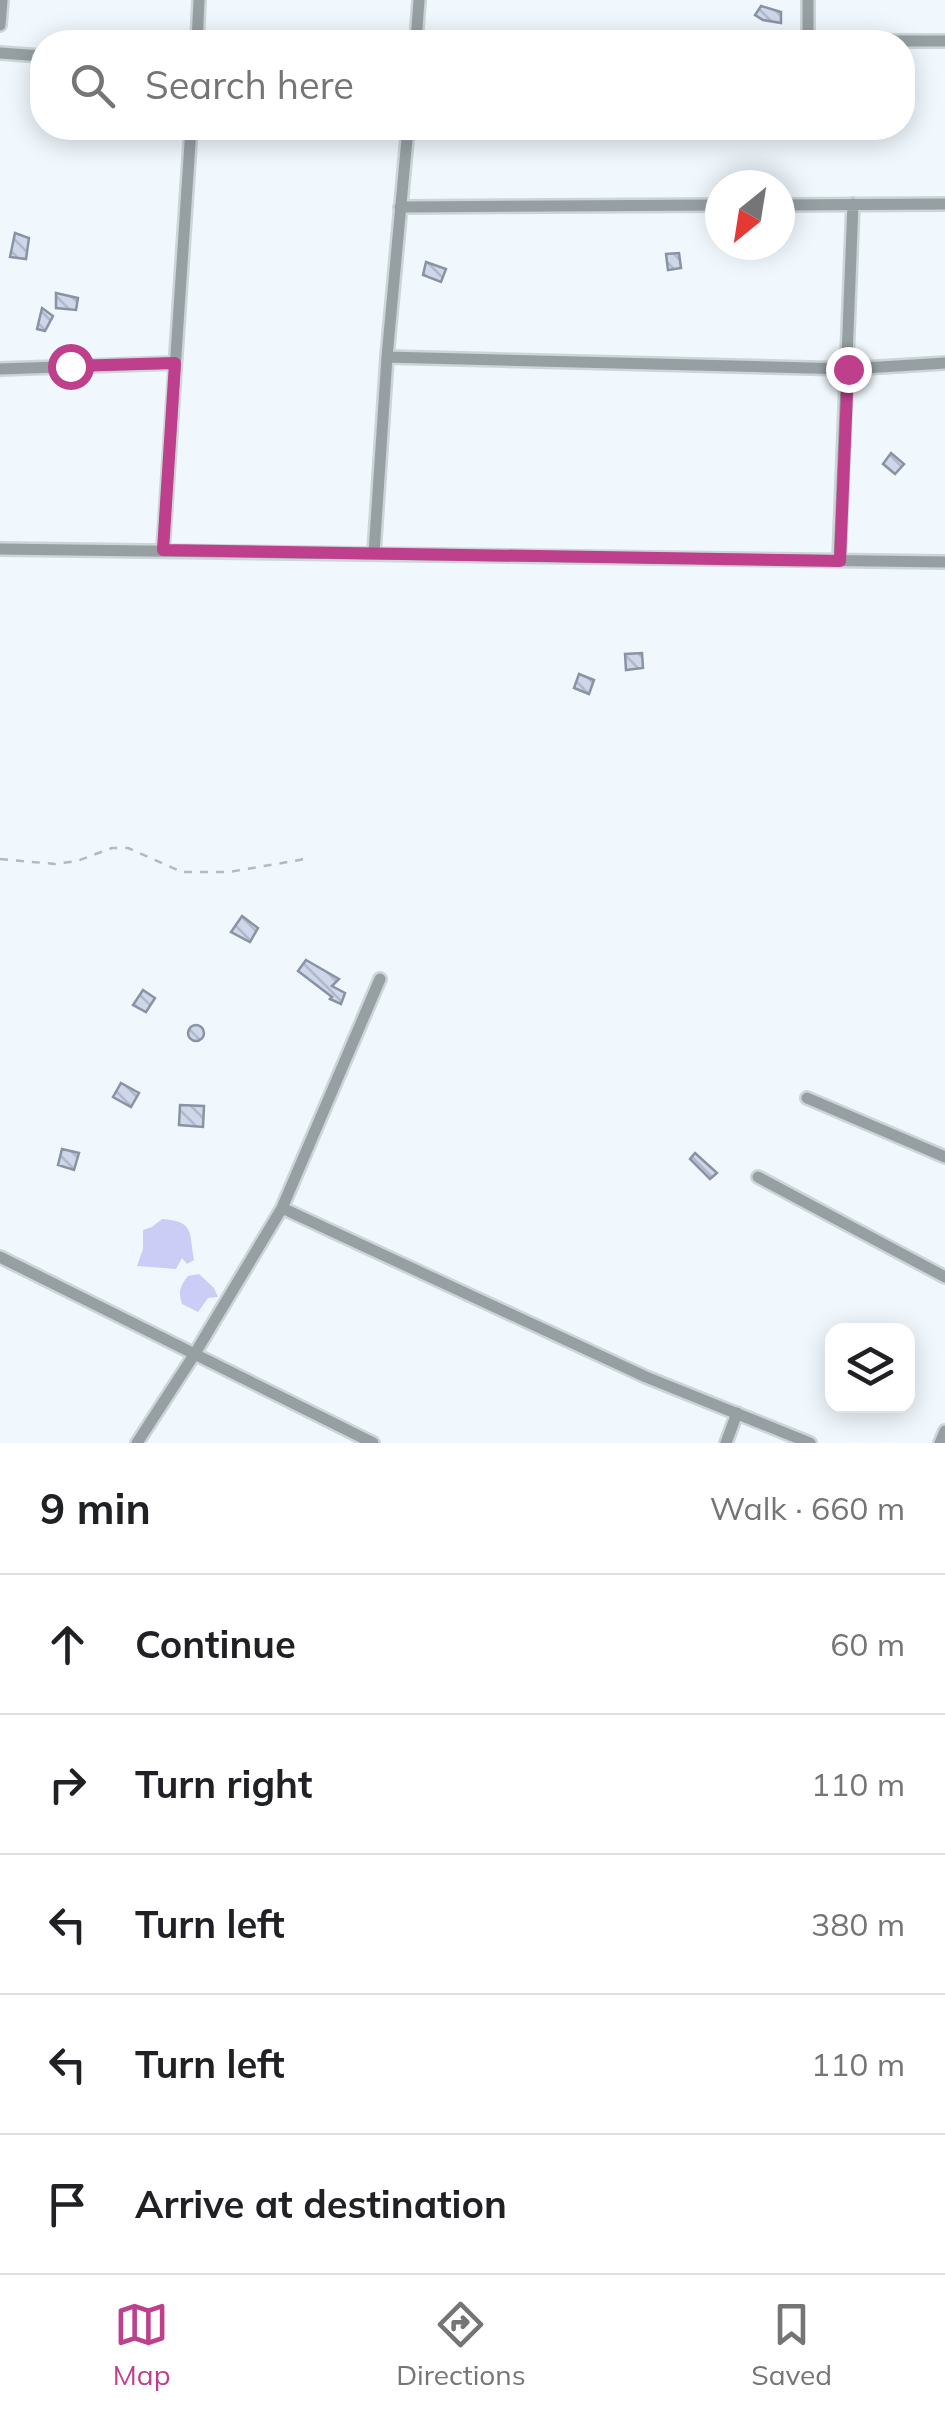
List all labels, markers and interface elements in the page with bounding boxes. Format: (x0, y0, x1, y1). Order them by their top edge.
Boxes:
search box (30, 30, 915, 140)
icon: search (65, 58, 120, 113)
text: Search here (145, 61, 354, 109)
north arrow (705, 170, 795, 260)
route start (48, 344, 94, 390)
route end (826, 347, 872, 393)
map controls (825, 1323, 915, 1413)
button: layers (825, 1323, 915, 1413)
text: 9 min (40, 1482, 151, 1535)
text: Walk · 660 m (710, 1488, 905, 1528)
icon: ahead (40, 1617, 95, 1672)
text: Continue (135, 1620, 296, 1668)
text: 60 m (830, 1624, 905, 1664)
icon: right (40, 1757, 95, 1812)
text: Turn right (135, 1760, 312, 1808)
text: 110 m (811, 1764, 905, 1804)
icon: left (40, 1897, 95, 1952)
text: Turn left (135, 1900, 285, 1948)
text: 380 m (811, 1904, 905, 1944)
icon: left (40, 2037, 95, 2092)
text: Turn left (135, 2040, 285, 2088)
text: 110 m (811, 2044, 905, 2084)
icon: arrive (40, 2177, 95, 2232)
text: Arrive at destination (135, 2180, 507, 2228)
tab: Map (113, 2297, 170, 2392)
tab: Directions (396, 2297, 526, 2392)
tab: Saved (751, 2297, 832, 2392)

